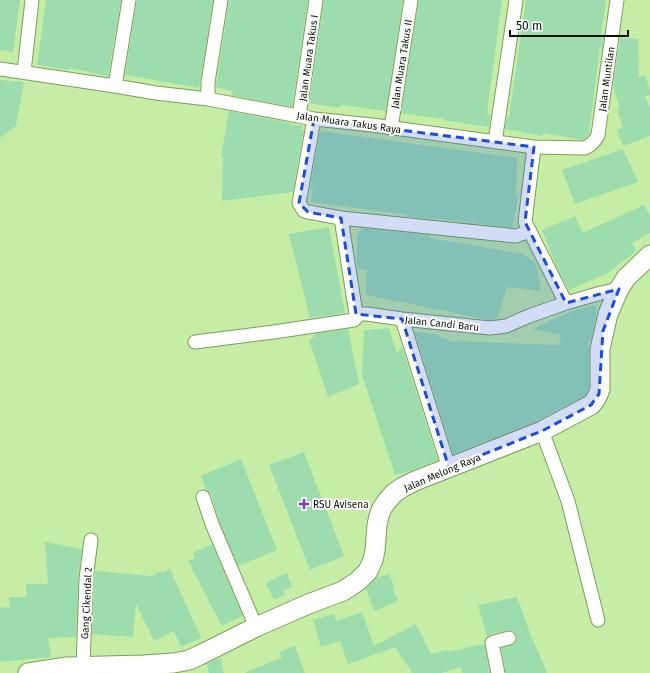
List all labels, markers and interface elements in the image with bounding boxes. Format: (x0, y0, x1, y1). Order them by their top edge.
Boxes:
scale bar (510, 12, 628, 38)
street label: Jalan Muara Takus I (297, 14, 321, 102)
street label: Jalan Muara Takus II (389, 19, 415, 110)
text: 50 m (516, 19, 542, 33)
street label: Jalan Muntilan (597, 46, 617, 112)
street label: Jalan Muara Takus Raya (296, 110, 402, 136)
street label: Jalan Candi Baru (404, 314, 480, 334)
street label: Jalan Melong Raya (402, 451, 483, 495)
marker: RSU Avisena (298, 498, 310, 510)
place label: RSU Avisena (313, 499, 369, 511)
street label: Gang Cikendal 2 (79, 567, 95, 639)

